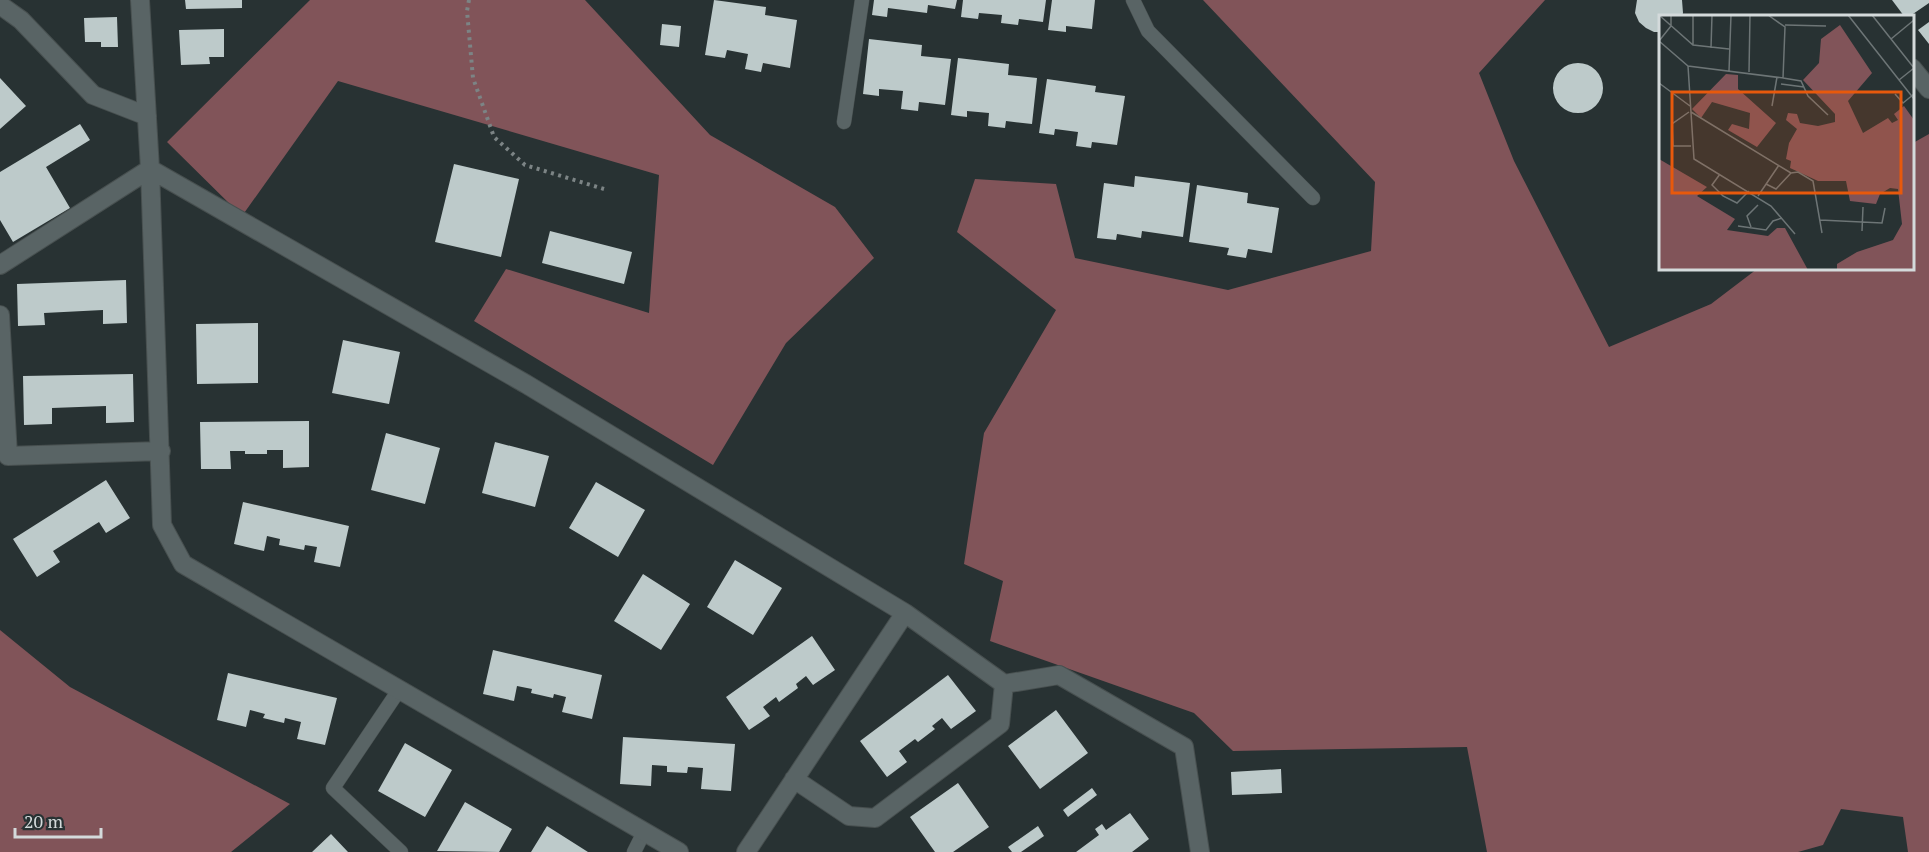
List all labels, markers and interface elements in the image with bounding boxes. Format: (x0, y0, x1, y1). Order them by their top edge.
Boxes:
inset map (1659, 15, 1914, 270)
scale bar (15, 801, 100, 839)
text: 20 m (24, 809, 64, 833)

